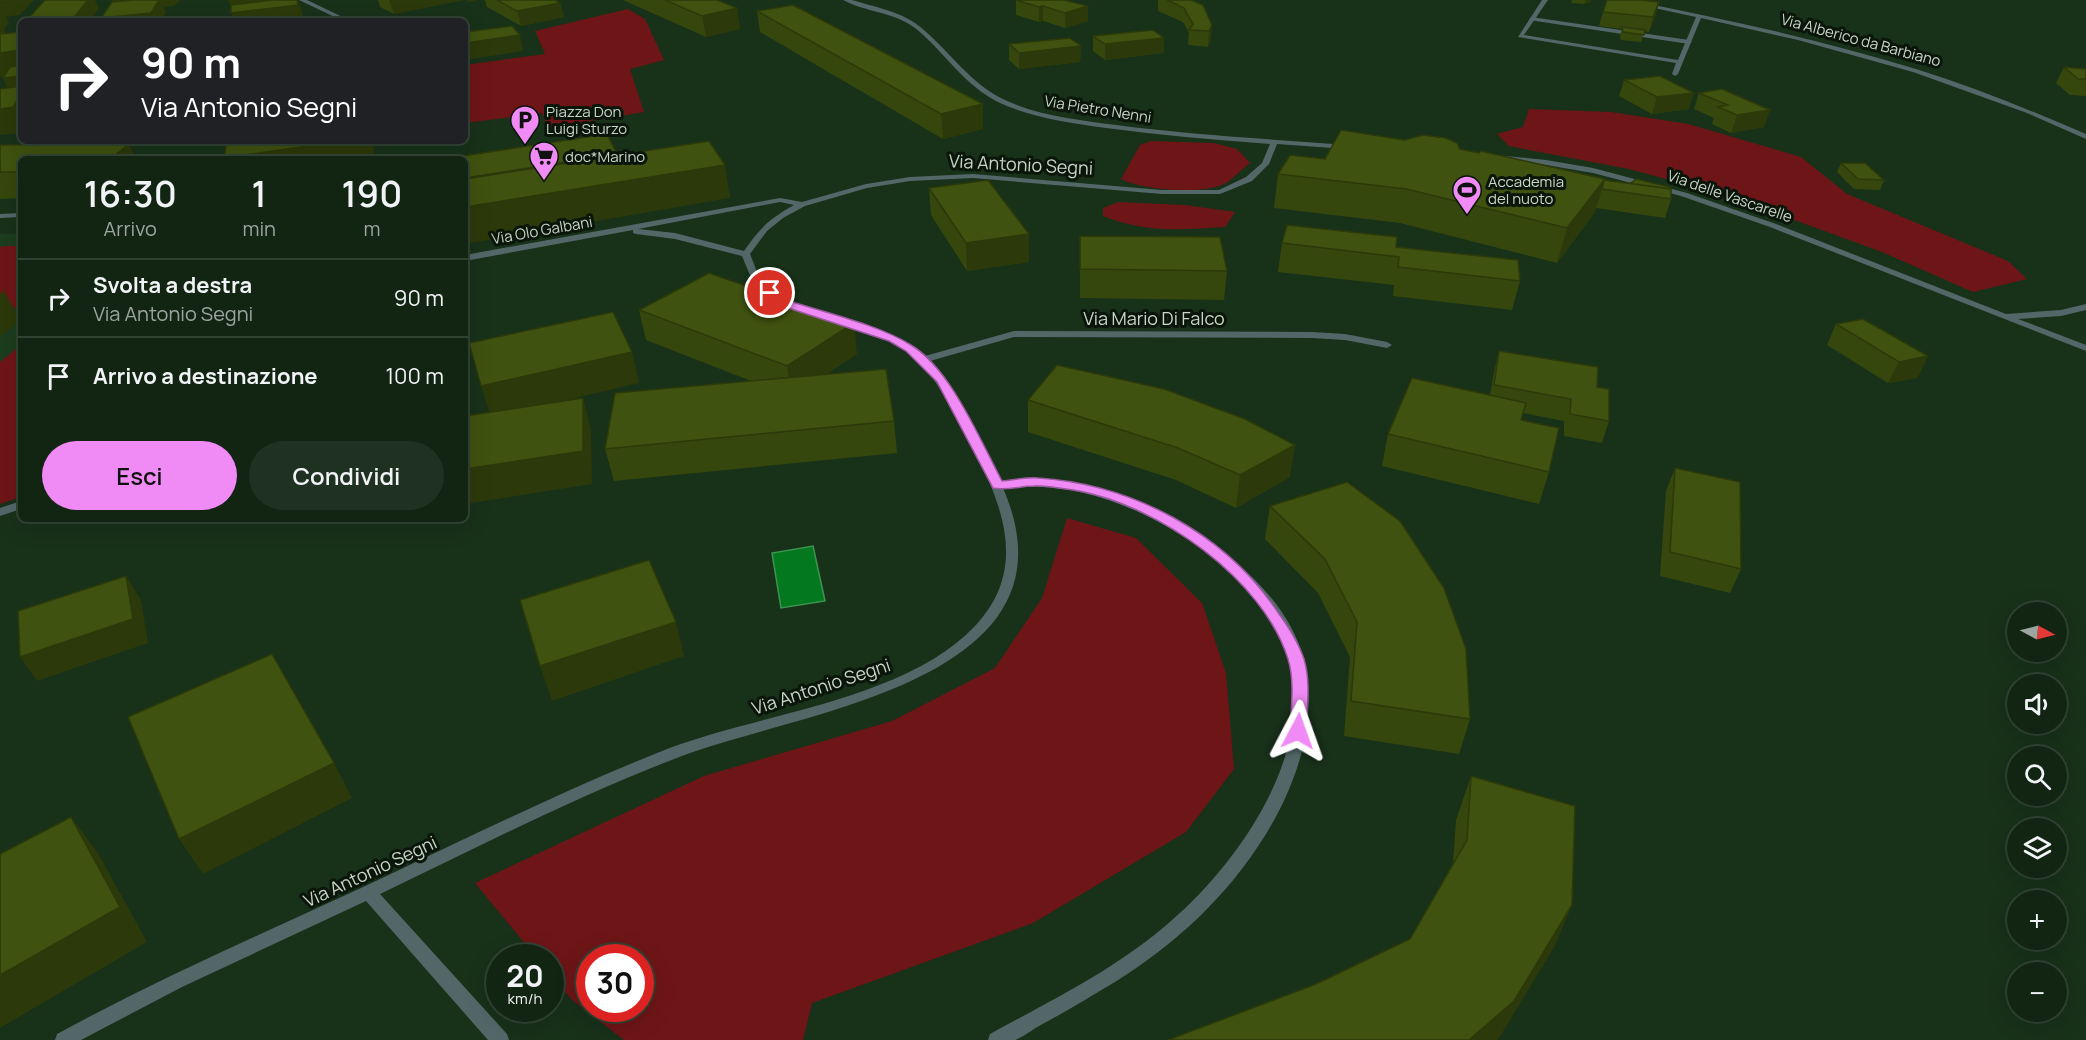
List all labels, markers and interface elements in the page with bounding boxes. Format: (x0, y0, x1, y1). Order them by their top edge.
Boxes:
street label: Via Alberico da Barbiano (1779, 9, 1943, 71)
text: 90 m (141, 33, 241, 91)
icon: right (42, 42, 120, 120)
text: Via Antonio Segni (141, 88, 357, 125)
street label: Via Pietro Nenni (1043, 90, 1153, 128)
place label: Piazza Don Luigi Sturzo (546, 101, 627, 139)
parking icon: Piazza Don Luigi Sturzo (509, 104, 541, 146)
supermarket icon: doc*Marino (528, 140, 560, 182)
place label: doc*Marino (565, 146, 645, 167)
street label: Via Antonio Segni (948, 148, 1094, 180)
street label: Via delle Vascarelle (1665, 165, 1796, 227)
text: 16:30 (84, 169, 177, 218)
text: 1 (252, 169, 267, 218)
text: 190 (342, 169, 402, 218)
place label: Accademia del nuoto (1488, 171, 1564, 209)
sports icon: Accademia del nuoto (1451, 174, 1483, 216)
street label: Via Olo Galbani (490, 211, 594, 249)
text: Arrivo (104, 215, 157, 242)
text: min (242, 215, 276, 242)
text: m (363, 215, 380, 242)
pin (744, 267, 795, 318)
text: Svolta a destra (93, 270, 252, 300)
icon: arrive (753, 276, 786, 309)
icon: right (42, 282, 75, 315)
text: 90 m (394, 283, 444, 313)
text: Via Antonio Segni (93, 300, 253, 327)
street label: Via Mario Di Falco (1083, 306, 1225, 330)
icon: arrive (42, 360, 75, 393)
text: Arrivo a destinazione (93, 361, 317, 391)
text: 100 m (386, 361, 444, 391)
button: Esci (42, 441, 237, 510)
button: Condividi (249, 441, 444, 510)
north arrow (2007, 602, 2067, 662)
map controls (2007, 602, 2067, 1022)
street label: Via Antonio Segni (749, 652, 893, 720)
button: sound (2007, 674, 2067, 734)
position arrow (1266, 699, 1330, 763)
button: search (2007, 746, 2067, 806)
button: layers (2007, 818, 2067, 878)
street label: Via Antonio Segni (300, 830, 440, 912)
button: + (2007, 890, 2067, 950)
speed limit sign: 30 (576, 944, 654, 1022)
text: 20 (506, 955, 544, 996)
button: − (2007, 962, 2067, 1022)
text: km/h (508, 988, 542, 1009)

